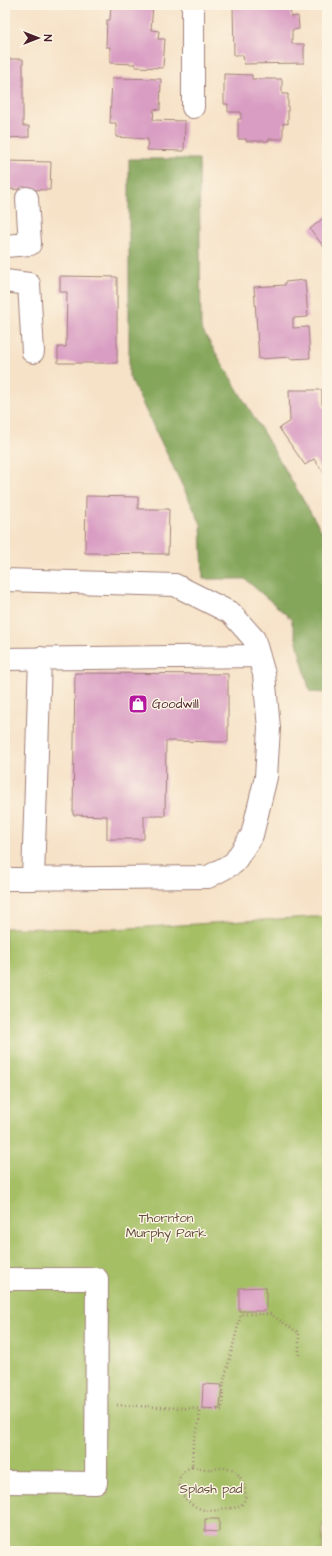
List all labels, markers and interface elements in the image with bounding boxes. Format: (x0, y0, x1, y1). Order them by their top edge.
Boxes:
north arrow (18, 18, 58, 58)
text: N (40, 35, 55, 42)
shop icon: Goodwill (127, 693, 149, 715)
place label: Goodwill (152, 695, 199, 713)
park label: Thornton Murphy Park (126, 1209, 206, 1243)
park label: Splash pad (180, 1480, 243, 1498)

